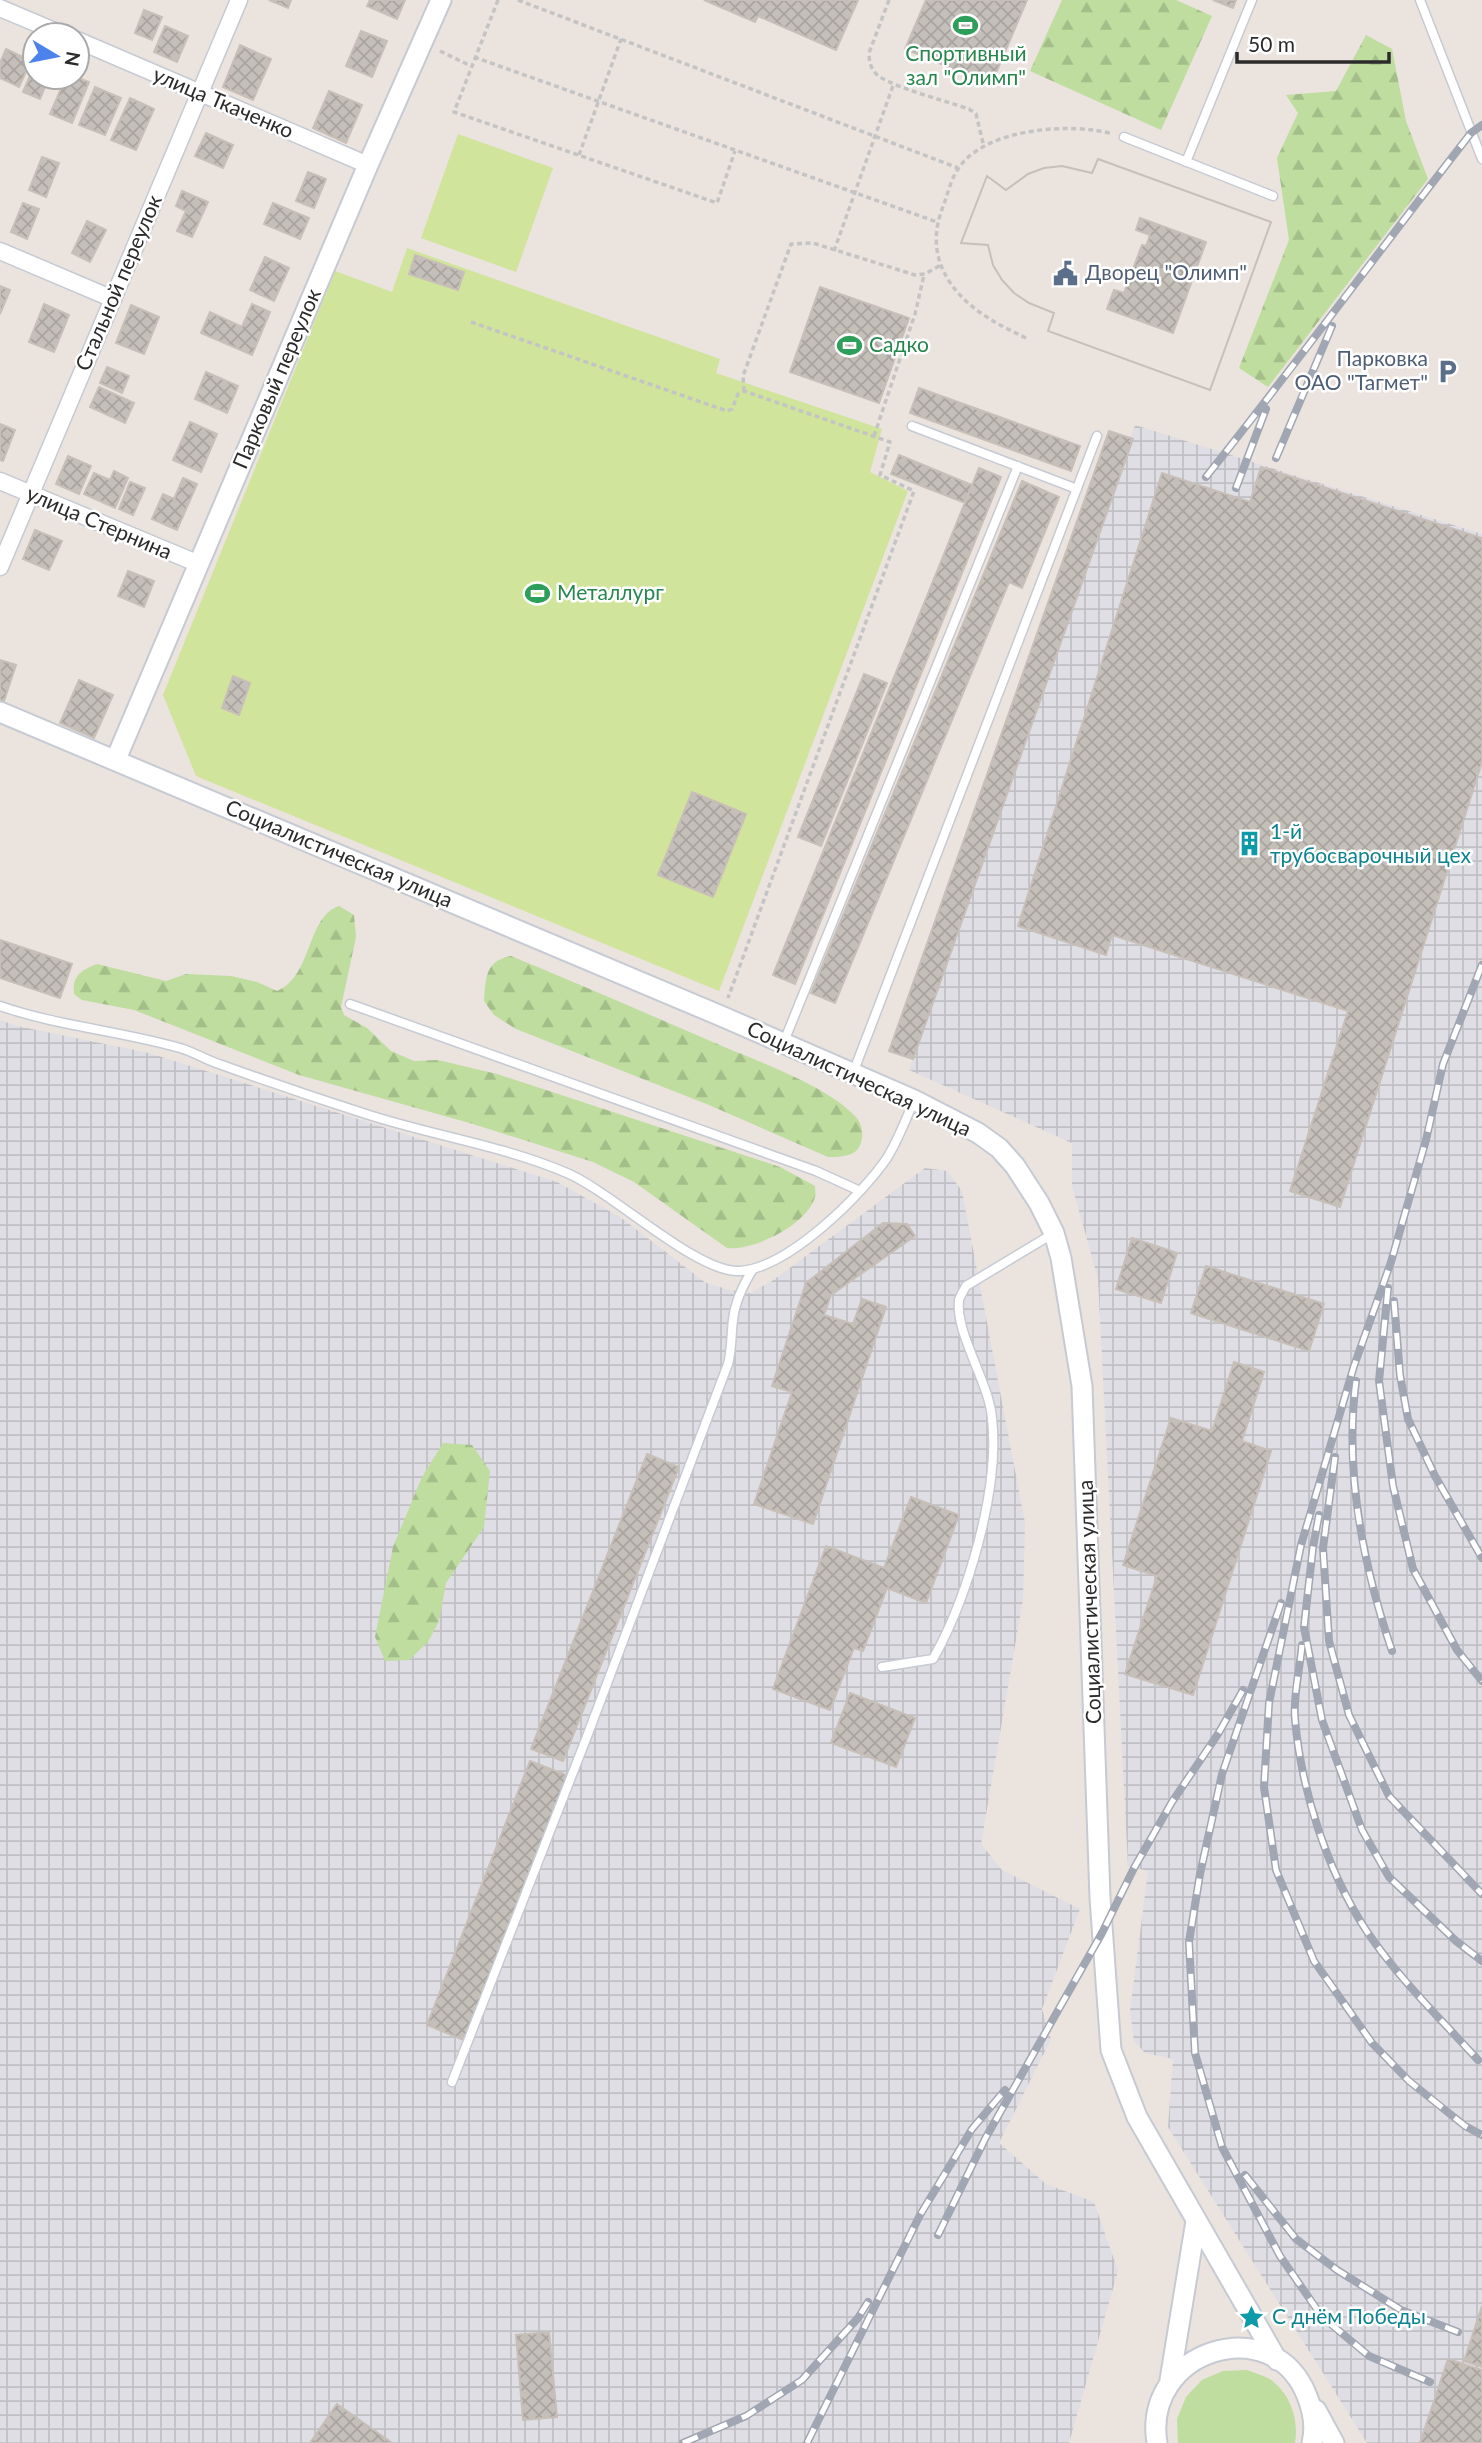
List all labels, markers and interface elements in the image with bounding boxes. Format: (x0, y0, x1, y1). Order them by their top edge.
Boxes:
sports icon: Спортивный зал "Олимп" (952, 11, 980, 39)
north arrow (21, 21, 91, 91)
scale bar (1237, 21, 1389, 65)
text: 50 m (1248, 31, 1295, 56)
place label: Спортивный зал "Олимп" (905, 40, 1027, 89)
text: N (61, 50, 86, 68)
street label: улица Ткаченко (150, 61, 298, 143)
street label: Стальной переулок (69, 191, 166, 374)
public building icon: Дворец "Олимп" (1051, 259, 1079, 287)
place label: Дворец "Олимп" (1085, 259, 1247, 284)
street label: Парковый переулок (226, 285, 325, 472)
sports icon: Садко (835, 331, 863, 359)
place label: Садко (869, 331, 929, 356)
place label: Парковка ОАО "Тагмет" (1295, 345, 1428, 394)
parking icon: Парковка ОАО "Тагмет" (1434, 357, 1462, 385)
street label: улица Стернина (23, 480, 176, 564)
sports icon: Металлург (523, 579, 551, 607)
place label: Металлург (557, 579, 664, 604)
street label: Социалистическая улица (222, 793, 457, 912)
place label: 1-й трубосварочный цех (1270, 818, 1471, 867)
building icon: 1-й трубосварочный цех (1236, 830, 1264, 858)
street label: Социалистическая улица (744, 1015, 976, 1141)
street label: Социалистическая улица (1072, 1480, 1105, 1725)
place icon: С днём Победы (1238, 2303, 1266, 2331)
place label: С днём Победы (1272, 2303, 1426, 2328)

